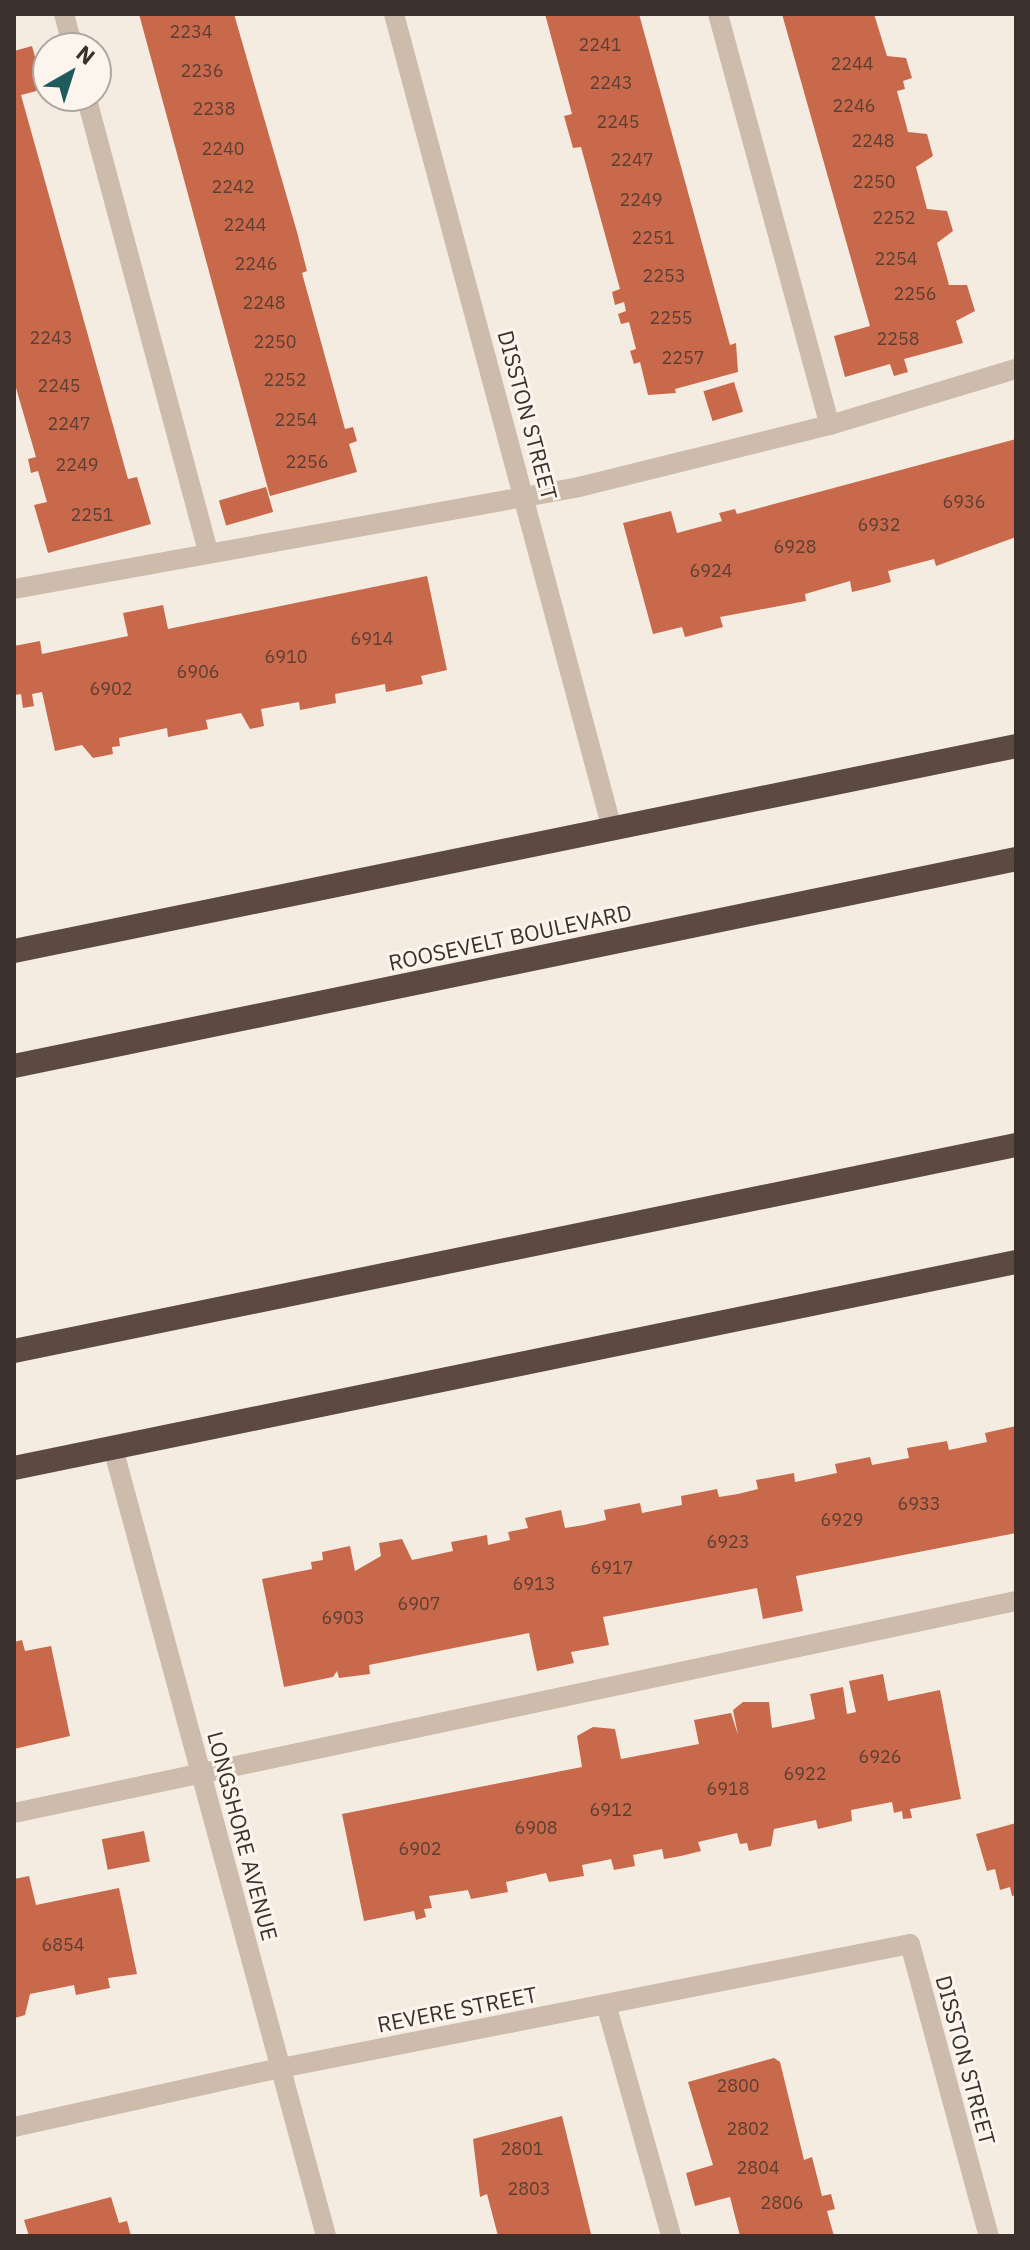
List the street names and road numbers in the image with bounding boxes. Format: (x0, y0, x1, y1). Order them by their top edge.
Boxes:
street label: DISSTON STREET (493, 327, 563, 503)
street label: ROOSEVELT BOULEVARD (386, 898, 634, 976)
street label: LONGSHORE AVENUE (202, 1728, 284, 1944)
street label: DISSTON STREET (931, 1972, 1001, 2148)
street label: REVERE STREET (375, 1981, 539, 2037)

